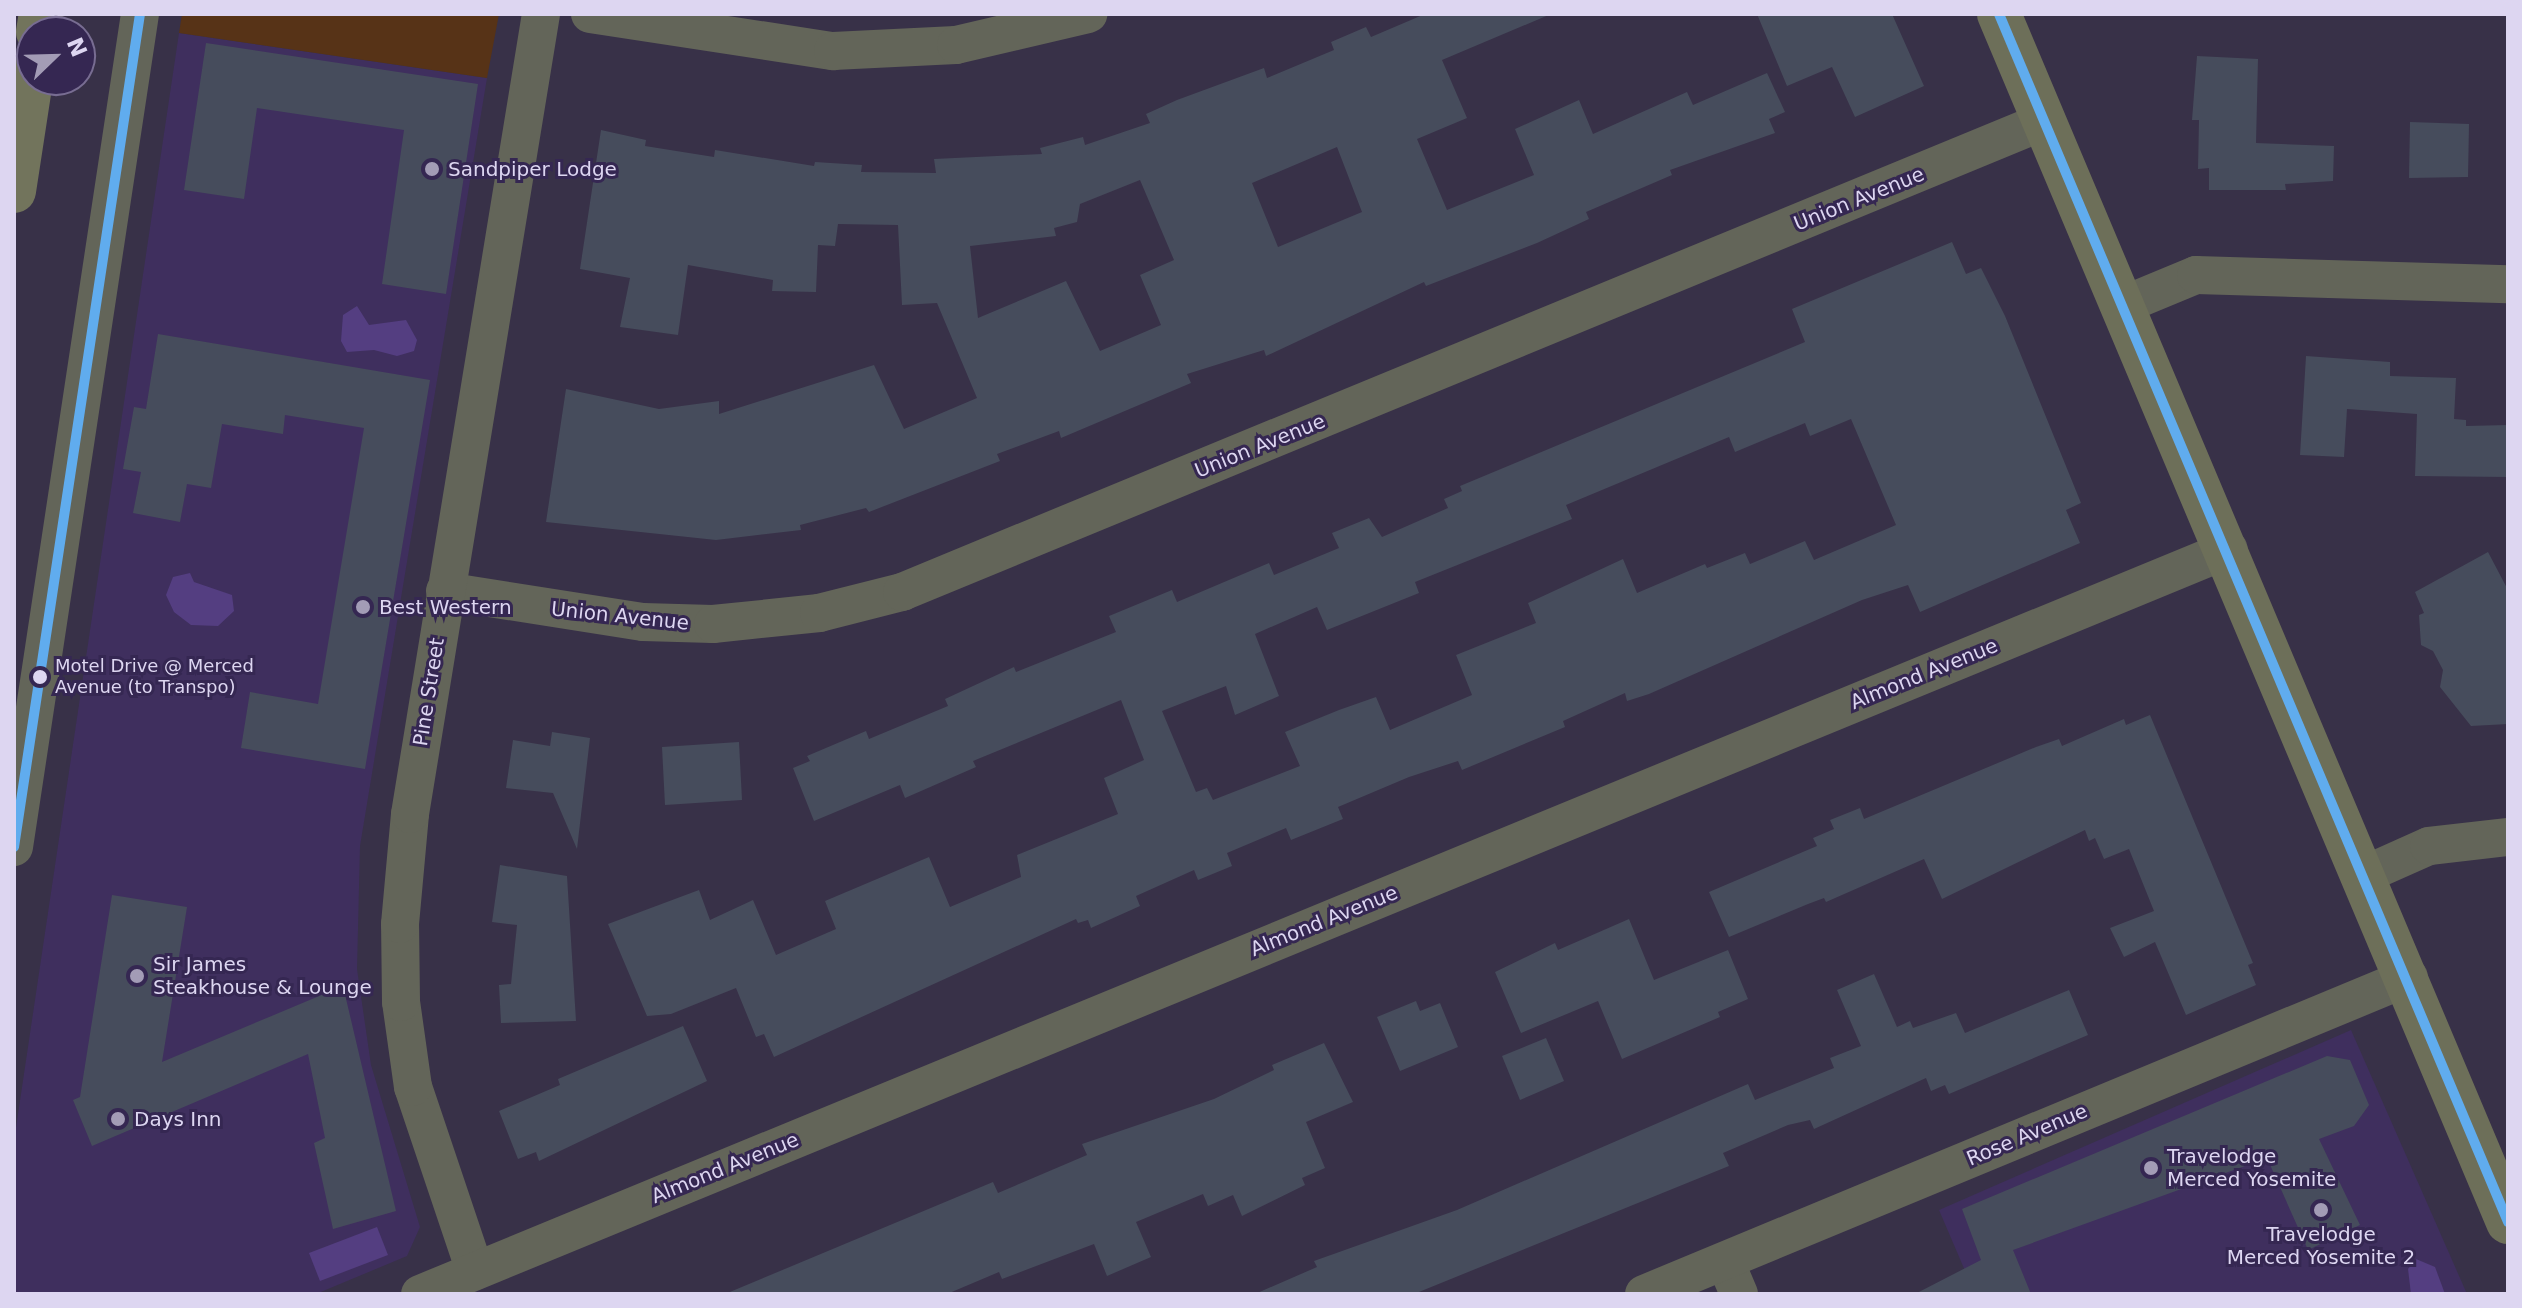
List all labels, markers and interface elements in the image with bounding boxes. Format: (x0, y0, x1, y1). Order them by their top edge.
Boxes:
north arrow (16, 16, 96, 96)
text: N (62, 34, 92, 61)
place label: Sandpiper Lodge (448, 157, 617, 181)
marker: Sandpiper Lodge (423, 160, 441, 178)
street label: Union Avenue (1790, 162, 1928, 236)
street label: Union Avenue (1191, 409, 1329, 483)
place label: Best Western (379, 595, 512, 619)
street label: Union Avenue (550, 597, 690, 635)
marker: Best Western (354, 598, 372, 616)
street label: Almond Avenue (1847, 633, 2001, 715)
street label: Pine Street (409, 636, 449, 748)
place label: Motel Drive @ Merced Avenue (to Transpo) (55, 656, 254, 698)
marker: Motel Drive @ Merced Avenue (to Transpo) (32, 669, 48, 685)
street label: Almond Avenue (1247, 880, 1401, 962)
place label: Sir James Steakhouse & Lounge (153, 952, 372, 999)
marker: Sir James Steakhouse & Lounge (128, 967, 146, 985)
street label: Rose Avenue (1963, 1099, 2091, 1171)
place label: Days Inn (134, 1107, 222, 1131)
marker: Days Inn (109, 1110, 127, 1128)
street label: Almond Avenue (648, 1127, 802, 1209)
place label: Travelodge Merced Yosemite (2167, 1144, 2336, 1191)
marker: Travelodge Merced Yosemite (2142, 1159, 2160, 1177)
marker: Travelodge Merced Yosemite 2 (2312, 1201, 2330, 1219)
place label: Travelodge Merced Yosemite 2 (2227, 1222, 2415, 1269)

